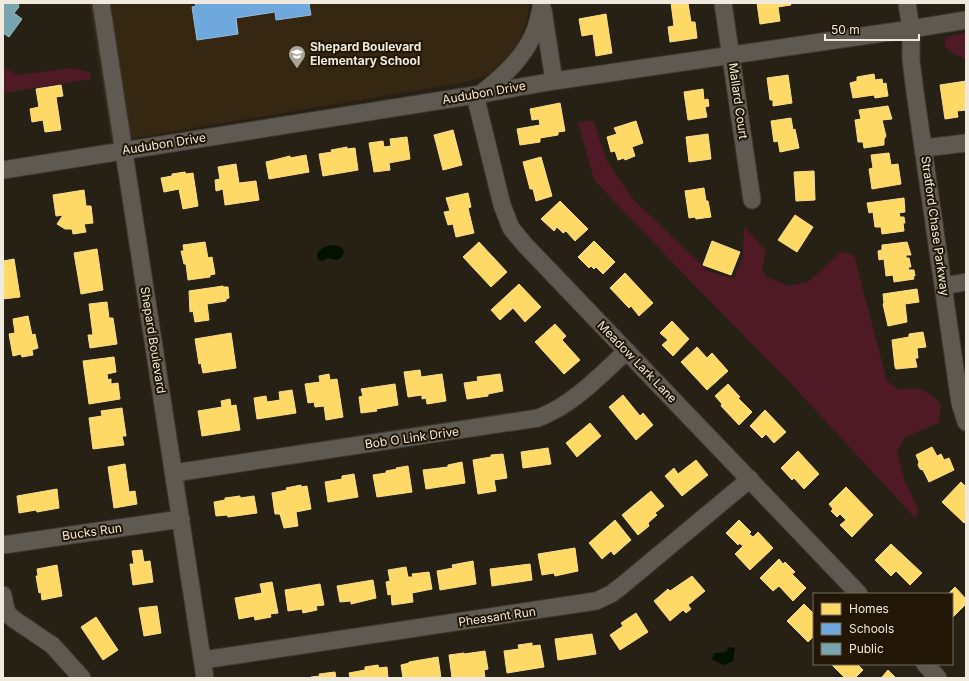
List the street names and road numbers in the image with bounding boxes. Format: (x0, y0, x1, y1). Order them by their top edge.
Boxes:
street label: Mallard Court (726, 62, 751, 140)
street label: Audubon Drive (441, 78, 527, 107)
street label: Audubon Drive (121, 129, 207, 158)
street label: Stratford Chase Parkway (918, 155, 953, 297)
street label: Shepard Boulevard (138, 285, 169, 394)
street label: Meadow Lark Lane (594, 318, 680, 406)
street label: Bob O Link Drive (364, 423, 460, 452)
street label: Bucks Run (61, 520, 123, 543)
street label: Pheasant Run (457, 604, 537, 629)

